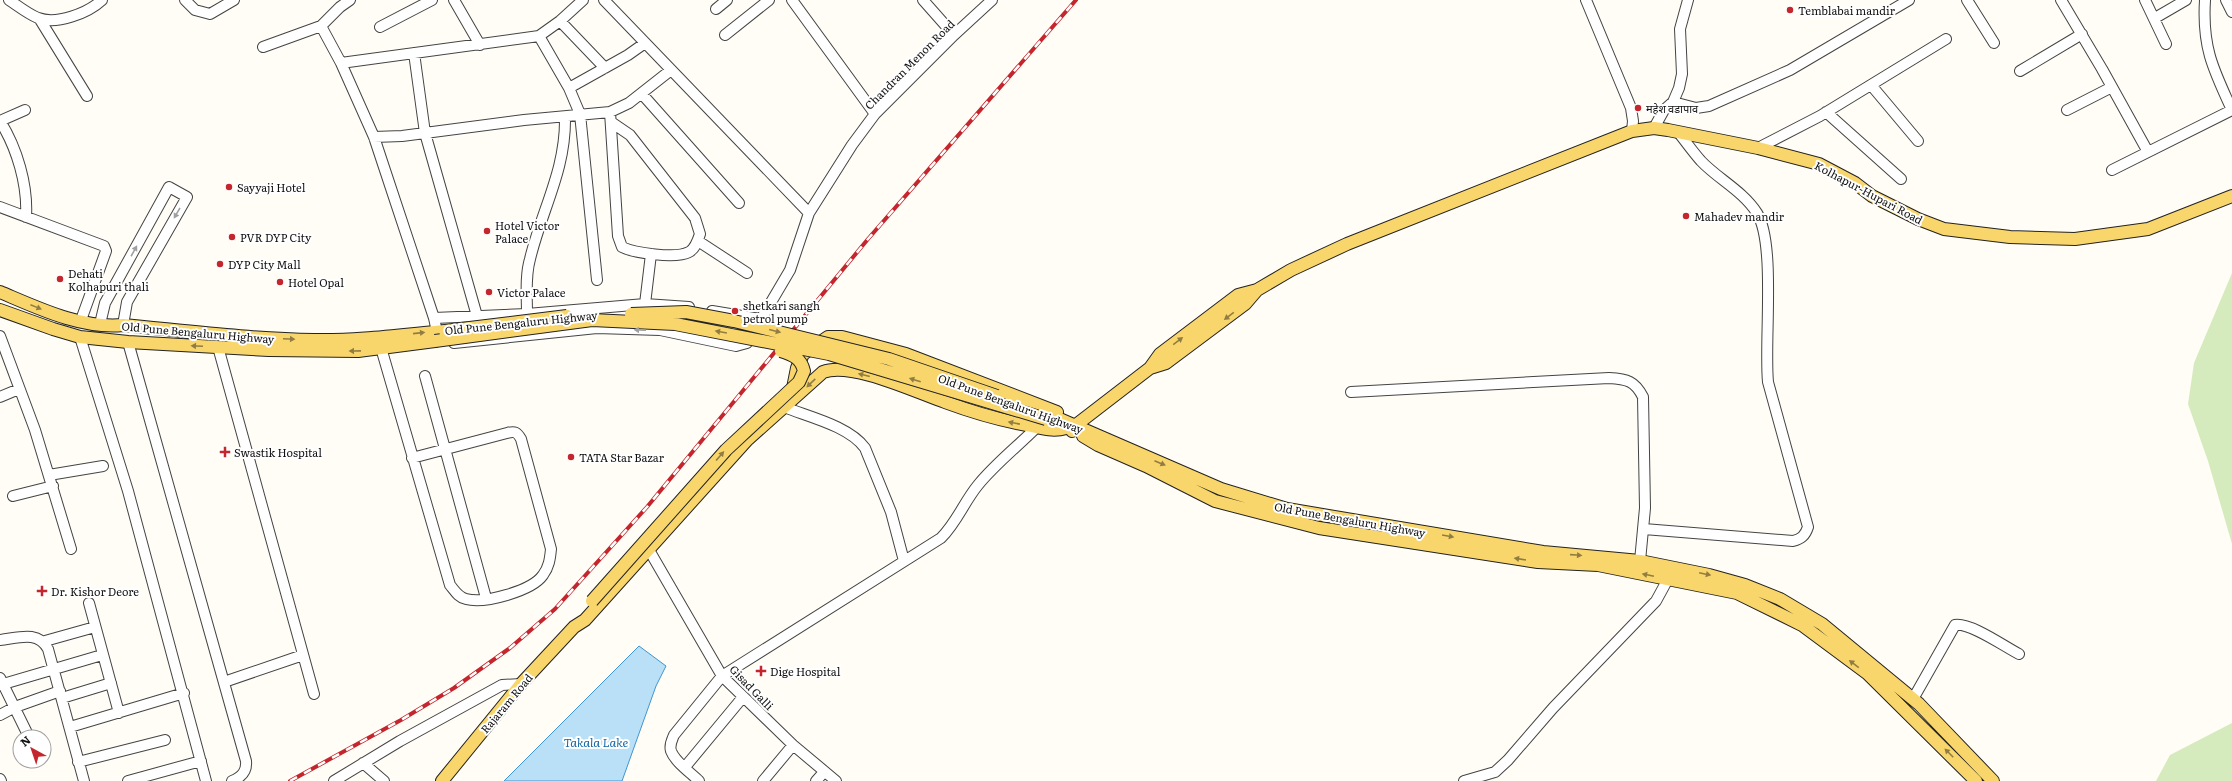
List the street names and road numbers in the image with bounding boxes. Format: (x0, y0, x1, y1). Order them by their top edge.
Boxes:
street label: Chandran Menon Road (860, 15, 958, 113)
street label: Kolhapur-Hupari Road (1812, 157, 1926, 227)
street label: Old Pune Bengaluru Highway (444, 306, 599, 338)
street label: Old Pune Bengaluru Highway (121, 317, 276, 347)
street label: Old Pune Bengaluru Highway (936, 369, 1086, 437)
street label: Old Pune Bengaluru Highway (1273, 498, 1427, 540)
street label: Gisad Galli (726, 661, 778, 713)
street label: Rajaram Road (476, 670, 536, 736)

